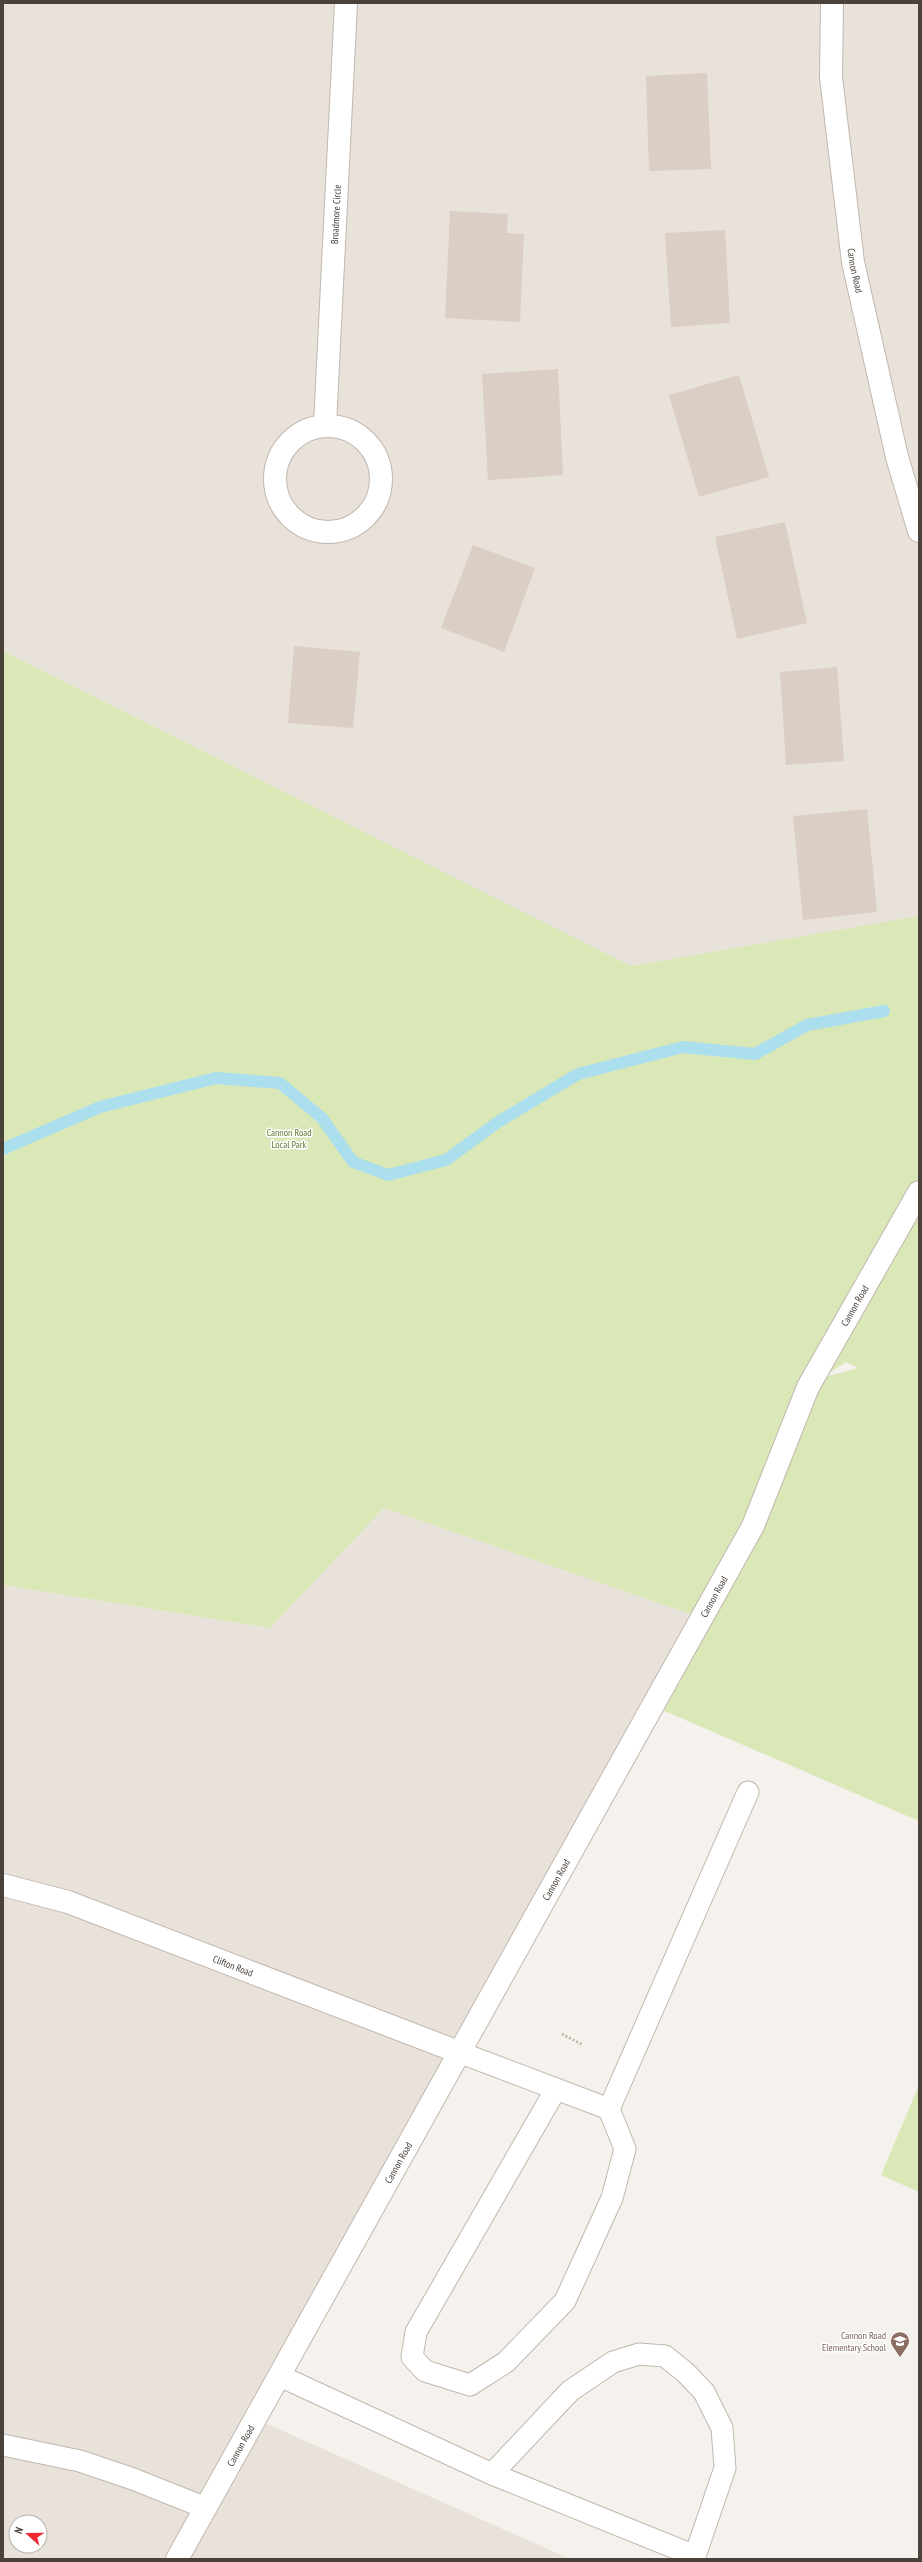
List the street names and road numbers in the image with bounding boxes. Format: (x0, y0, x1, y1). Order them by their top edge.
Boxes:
street label: Broadmore Circle (328, 184, 344, 244)
street label: Cannon Road (844, 247, 866, 294)
street label: Cannon Road (838, 1283, 872, 1329)
street label: Cannon Road (697, 1574, 731, 1620)
street label: Cannon Road (540, 1857, 573, 1903)
street label: Clifton Road (211, 1952, 255, 1980)
street label: Cannon Road (382, 2140, 415, 2186)
street label: Cannon Road (224, 2423, 257, 2469)

